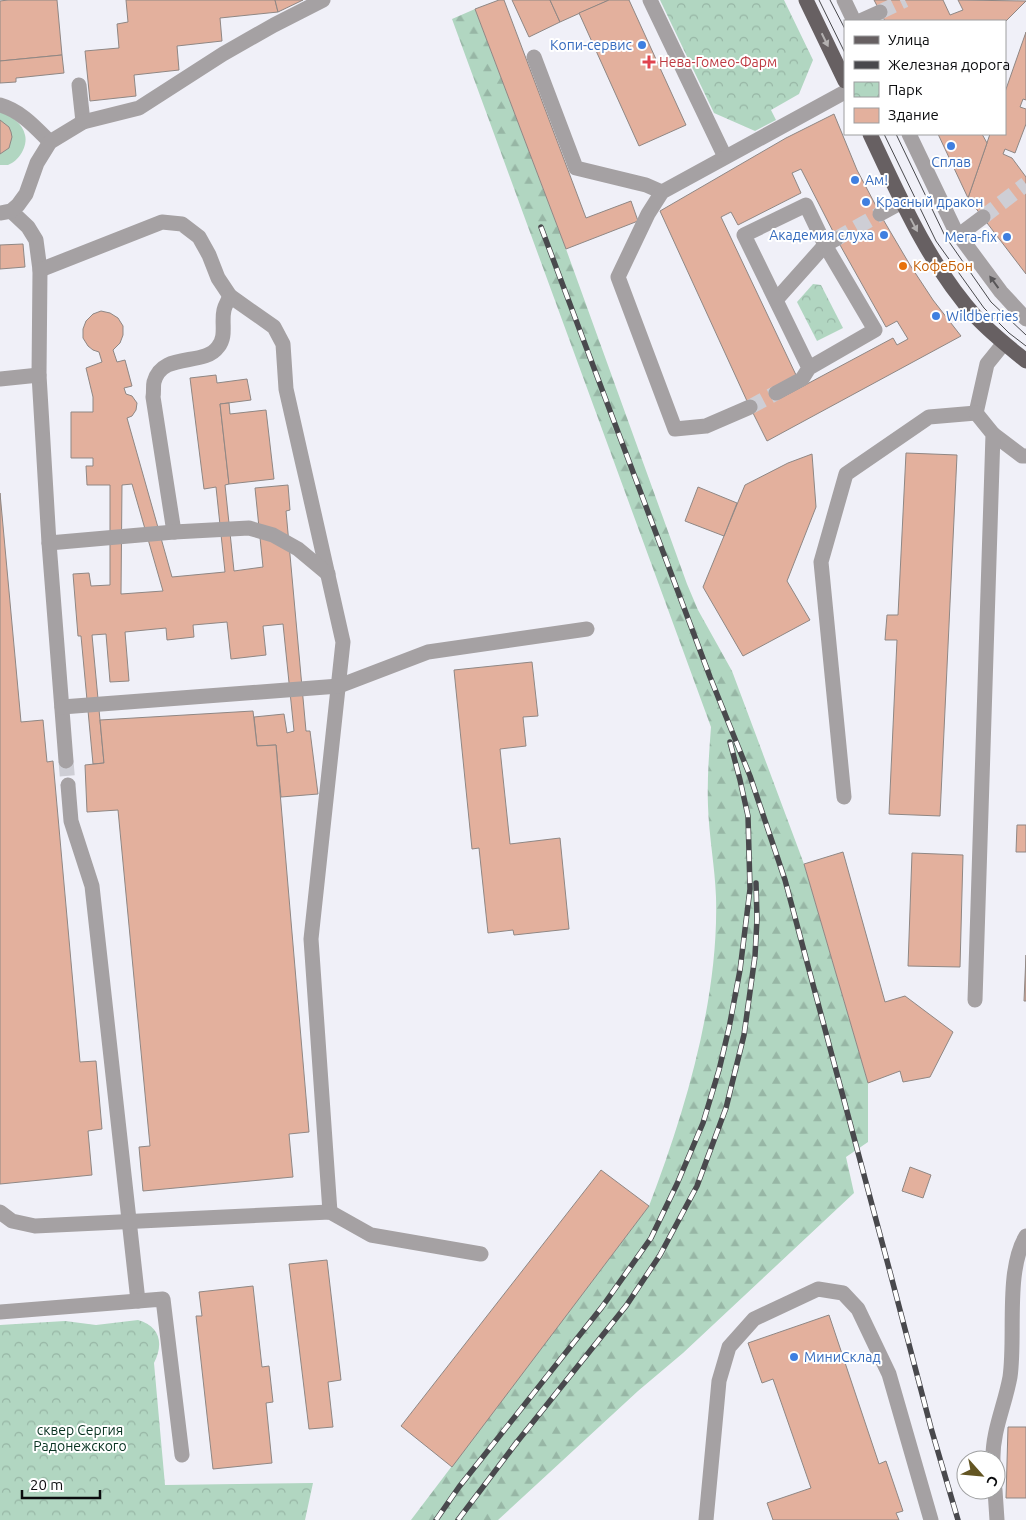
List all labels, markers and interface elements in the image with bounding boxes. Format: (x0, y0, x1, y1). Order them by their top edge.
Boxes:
legend (844, 20, 1006, 135)
text: Улица (888, 31, 930, 48)
one-way arrow (821, 33, 830, 48)
place label: Копи-сервис (550, 37, 632, 53)
marker: Копи-сервис (636, 39, 648, 51)
place label: Нева-Гомео-Фарм (659, 54, 777, 70)
marker: Нева-Гомео-Фарм (643, 56, 655, 68)
text: Железная дорога (888, 56, 1010, 73)
text: Парк (888, 81, 923, 98)
text: Здание (888, 106, 939, 123)
marker: Сплав (945, 140, 957, 152)
place label: Сплав (931, 154, 971, 170)
place label: Ам! (865, 172, 888, 188)
marker: Ам! (849, 174, 861, 186)
place label: Красный дракон (876, 194, 983, 210)
marker: Красный дракон (860, 196, 872, 208)
one-way arrow (910, 218, 919, 231)
place label: Академия слуха (769, 227, 874, 243)
marker: Академия слуха (878, 229, 890, 241)
place label: Мега-fix (944, 229, 997, 245)
marker: Мега-fix (1001, 231, 1013, 243)
place label: КофеБон (913, 258, 973, 274)
marker: КофеБон (897, 260, 909, 272)
one-way arrow (989, 276, 999, 289)
place label: Wildberries (946, 308, 1018, 324)
marker: Wildberries (930, 310, 942, 322)
place label: МиниСклад (804, 1349, 881, 1365)
marker: МиниСклад (788, 1351, 800, 1363)
park label: сквер Сергия Радонежского (33, 1422, 127, 1454)
north arrow (956, 1450, 1006, 1500)
scale bar (22, 1468, 100, 1500)
text: С (983, 1473, 1002, 1489)
text: 20 m (30, 1476, 63, 1493)

